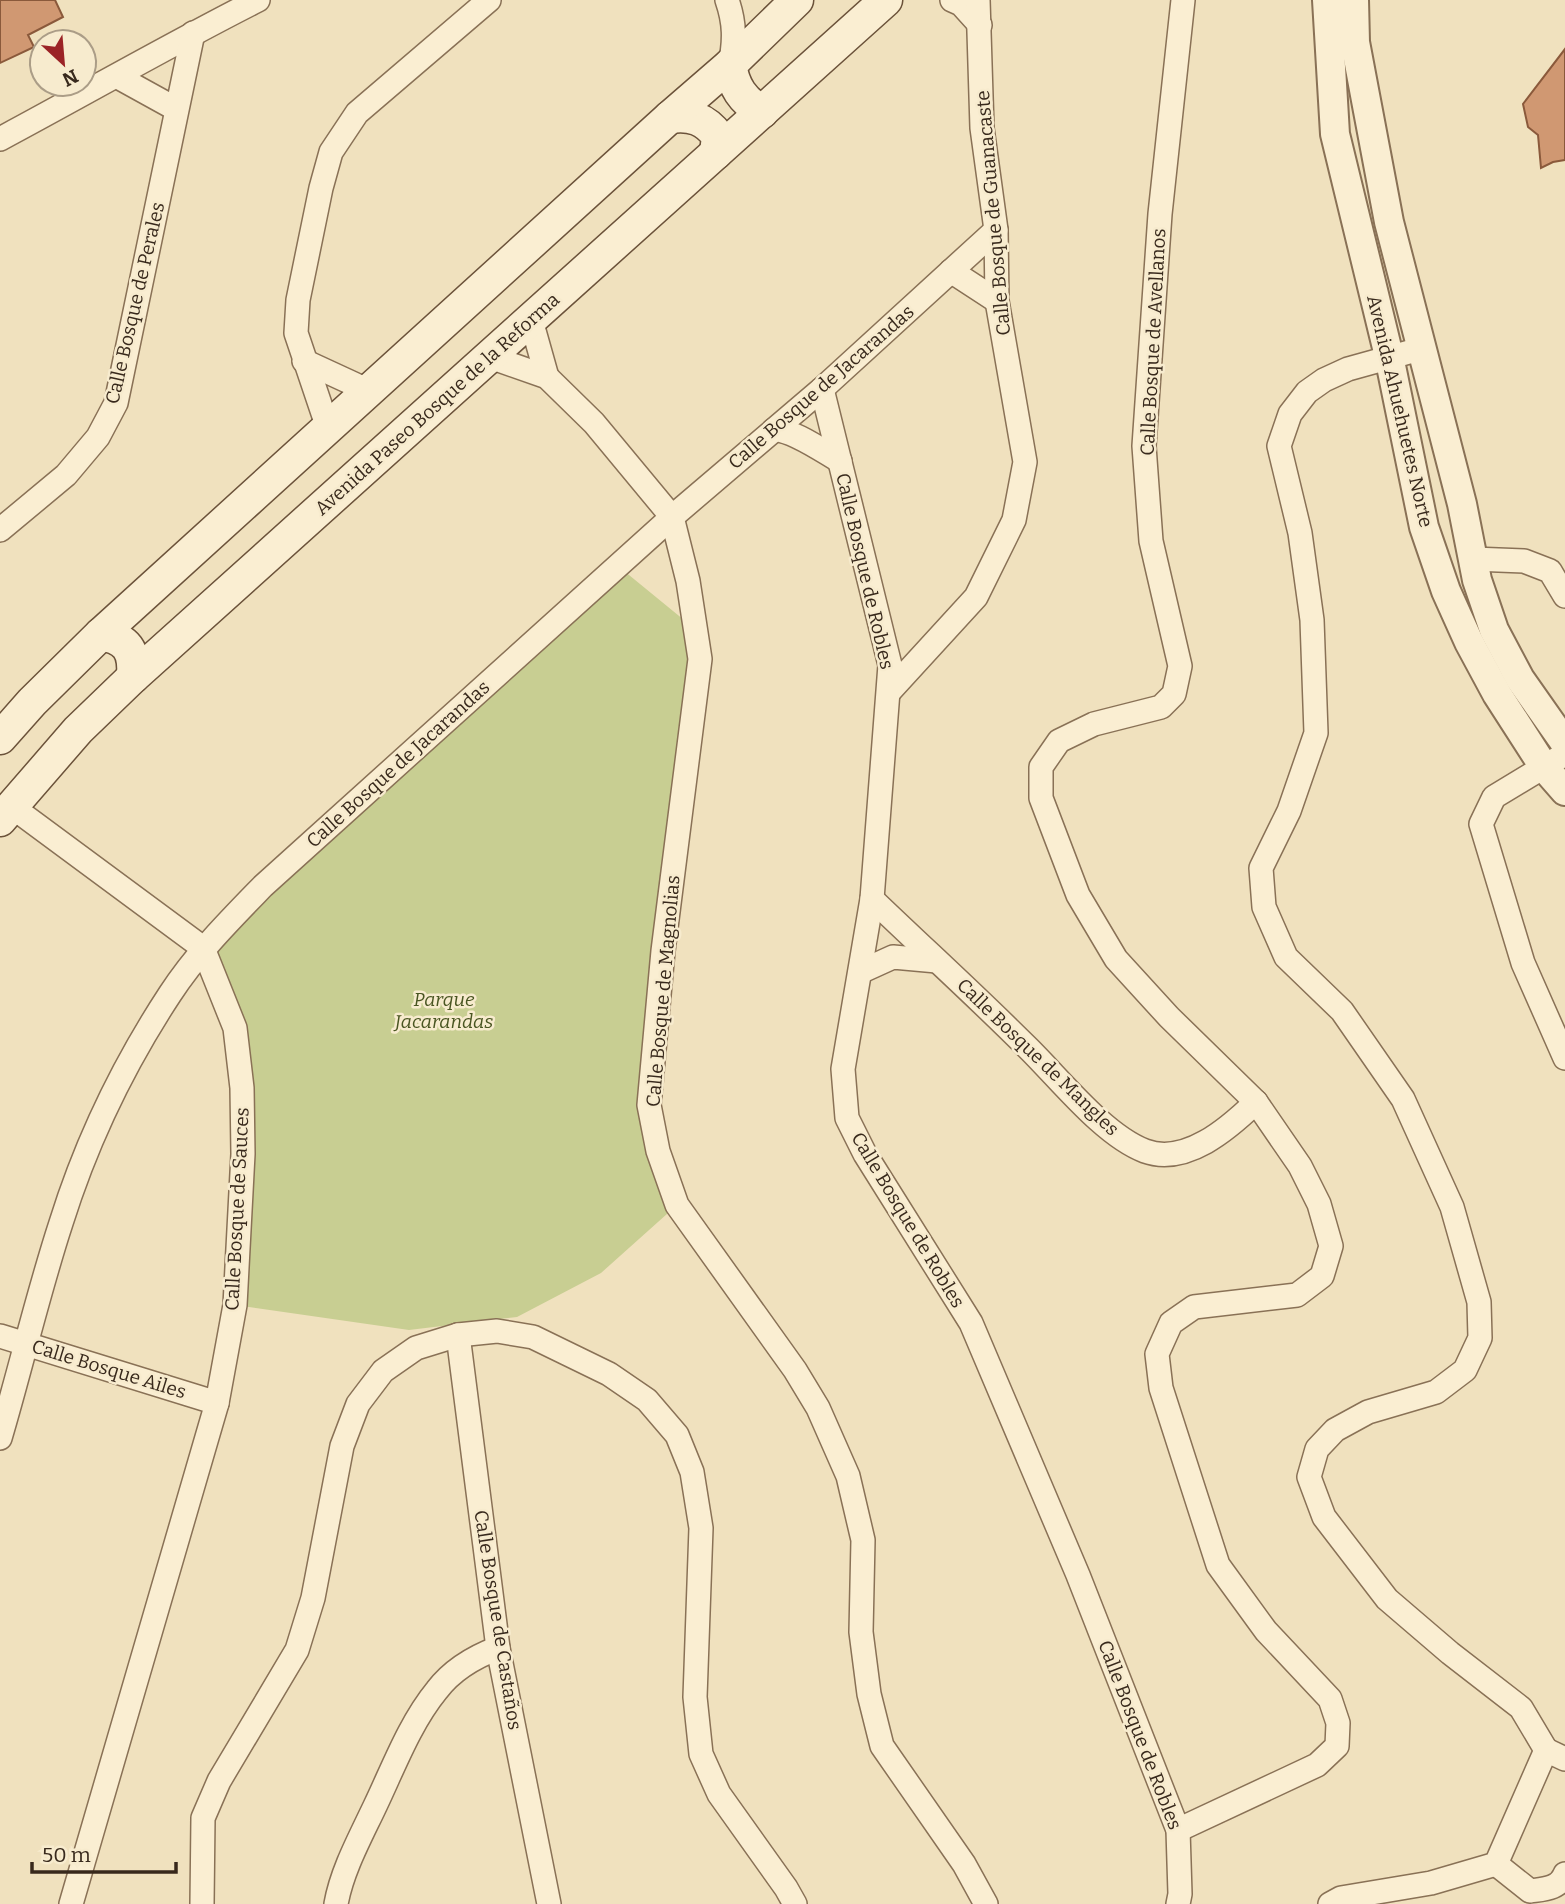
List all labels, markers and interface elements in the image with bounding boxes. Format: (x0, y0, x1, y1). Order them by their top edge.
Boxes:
north arrow (28, 28, 98, 98)
text: N (58, 64, 82, 92)
street label: Calle Bosque de Guanacaste (971, 89, 1015, 337)
street label: Calle Bosque de Perales (101, 200, 169, 406)
street label: Calle Bosque de Avellanos (1136, 228, 1170, 456)
street label: Avenida Paseo Bosque de la Reforma (310, 288, 565, 520)
street label: Avenida Ahuehuetes Norte (1362, 293, 1438, 529)
street label: Calle Bosque de Jacarandas (723, 300, 919, 474)
street label: Calle Bosque de Robles (831, 471, 899, 671)
street label: Calle Bosque de Jacarandas (302, 676, 494, 852)
street label: Calle Bosque de Magnolias (641, 874, 685, 1108)
street label: Calle Bosque de Mangles (952, 974, 1124, 1140)
park label: Parque Jacarandas (393, 988, 493, 1033)
street label: Calle Bosque de Sauces (220, 1107, 254, 1311)
street label: Calle Bosque de Robles (846, 1128, 970, 1312)
street label: Calle Bosque Ailes (29, 1335, 189, 1403)
street label: Calle Bosque de Castaños (469, 1508, 527, 1732)
street label: Calle Bosque de Robles (1093, 1637, 1187, 1833)
scale bar (32, 1830, 175, 1874)
text: 50 m (42, 1842, 91, 1868)

